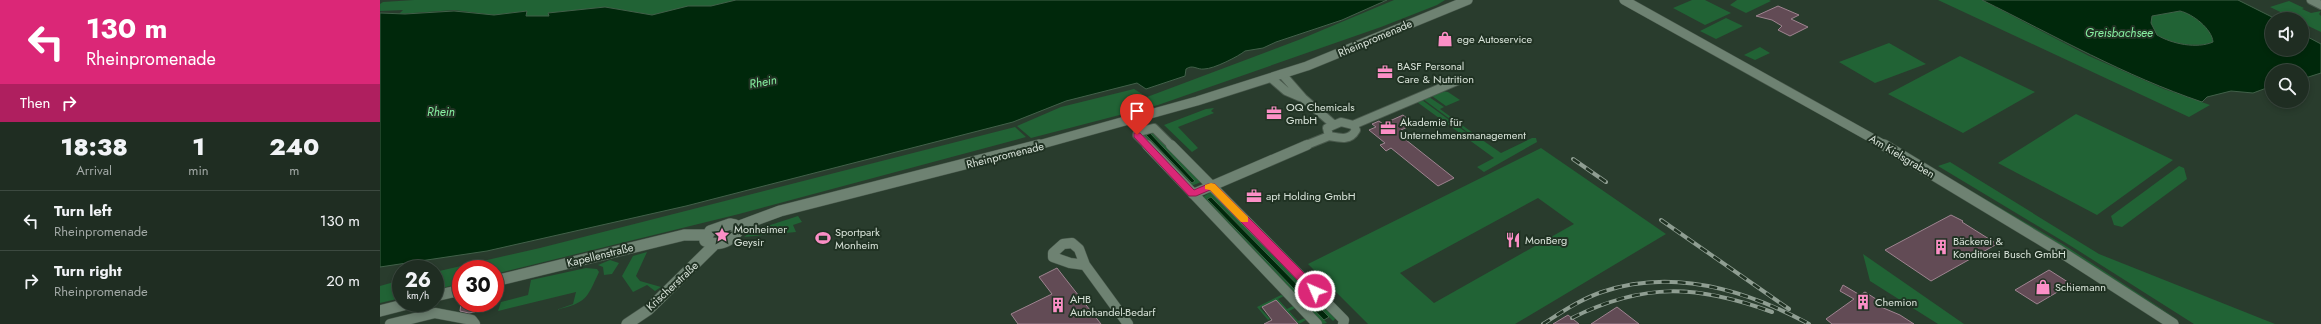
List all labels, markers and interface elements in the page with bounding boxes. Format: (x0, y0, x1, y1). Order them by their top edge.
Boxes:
text: 130 m (86, 8, 168, 49)
map controls (2265, 12, 2309, 108)
button: sound (2265, 12, 2309, 56)
street label: Rheinpromenade (1335, 15, 1415, 61)
icon: left (20, 16, 72, 68)
water label: Greisbachsee (2085, 24, 2153, 42)
shop icon: ege Autoservice (1436, 30, 1454, 48)
place label: ege Autoservice (1457, 31, 1533, 47)
text: Rheinpromenade (86, 46, 216, 72)
place label: BASF Personal Care & Nutrition (1397, 58, 1474, 87)
office icon: BASF Personal Care & Nutrition (1376, 63, 1394, 81)
button: search (2265, 64, 2309, 108)
water label: Rhein (748, 71, 778, 93)
text: Then (20, 92, 50, 114)
icon: right (58, 92, 80, 114)
pin (1120, 94, 1154, 135)
place label: OQ Chemicals GmbH (1286, 99, 1355, 128)
icon: arrive (1126, 100, 1148, 122)
water label: Rhein (427, 103, 455, 121)
office icon: OQ Chemicals GmbH (1265, 104, 1283, 122)
place label: Akademie für Unternehmensmanagement (1400, 114, 1526, 143)
office icon: Akademie für Unternehmensmanagement (1379, 119, 1397, 137)
text: 18:38 (61, 129, 128, 164)
text: 1 (192, 129, 205, 164)
text: 240 (269, 129, 319, 164)
street label: Am Kielsgraben (1866, 130, 1938, 182)
street label: Rheinpromenade (965, 138, 1046, 172)
text: Arrival (76, 161, 112, 180)
text: min (188, 161, 209, 180)
text: m (289, 161, 299, 180)
office icon: apt Holding GmbH (1245, 187, 1263, 205)
place label: apt Holding GmbH (1266, 188, 1356, 204)
text: Turn left (54, 200, 112, 222)
icon: left (20, 210, 42, 232)
text: 130 m (320, 210, 360, 232)
place label: Monheimer Geysir (734, 221, 787, 250)
text: Rheinpromenade (54, 222, 148, 241)
place label: Sportpark Monheim (835, 224, 880, 253)
place icon: Monheimer Geysir (713, 226, 731, 244)
sports icon: Sportpark Monheim (814, 229, 832, 247)
restaurant icon: MonBerg (1504, 231, 1522, 249)
place label: MonBerg (1525, 232, 1567, 248)
place label: Bäckerei & Konditorei Busch GmbH (1953, 233, 2066, 262)
building icon: Bäckerei & Konditorei Busch GmbH (1932, 238, 1950, 256)
street label: Kapellenstraße (565, 239, 635, 271)
street label: Krischerstraße (642, 257, 702, 314)
text: Turn right (54, 260, 122, 282)
speed limit sign: 30 (452, 260, 504, 312)
text: 26 (405, 266, 431, 295)
icon: right (20, 270, 42, 292)
text: 20 m (326, 270, 360, 292)
position arrow (1294, 270, 1336, 312)
shop icon: Schiemann (2034, 278, 2052, 296)
place label: Schiemann (2055, 279, 2106, 295)
text: Rheinpromenade (54, 282, 148, 301)
text: km/h (407, 288, 429, 303)
place label: AHB Autohandel-Bedarf (1070, 291, 1156, 320)
building icon: Chemion (1854, 293, 1872, 311)
place label: Chemion (1875, 294, 1917, 310)
building icon: AHB Autohandel-Bedarf (1049, 296, 1067, 314)

